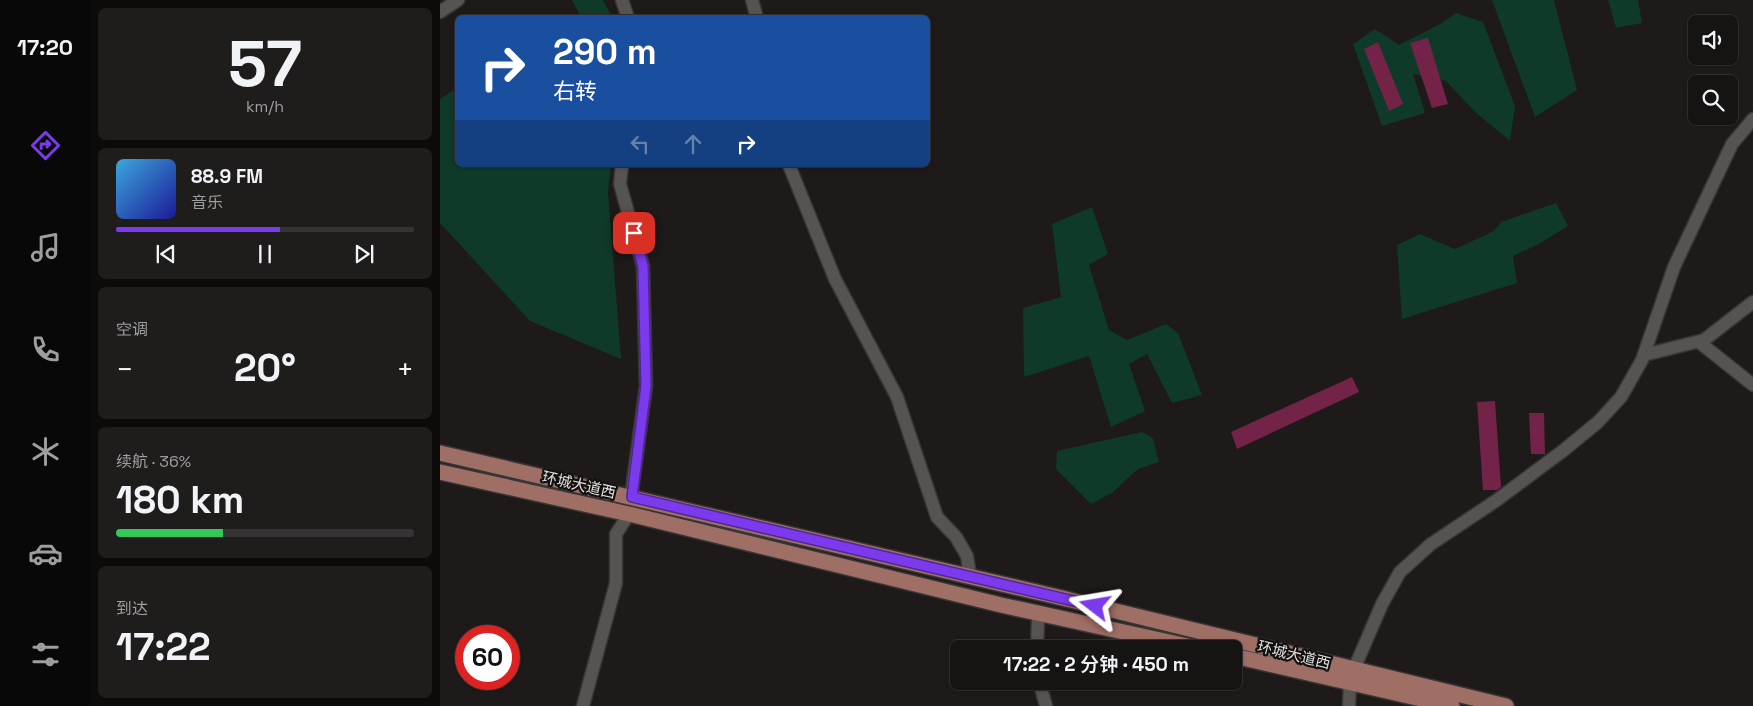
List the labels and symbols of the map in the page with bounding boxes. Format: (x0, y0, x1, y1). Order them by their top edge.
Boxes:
pin (613, 212, 655, 254)
street label: 环城大道西 (540, 467, 618, 502)
position arrow (1068, 579, 1120, 631)
speed limit sign: 60 (455, 625, 520, 690)
street label: 环城大道西 (1255, 636, 1333, 673)

